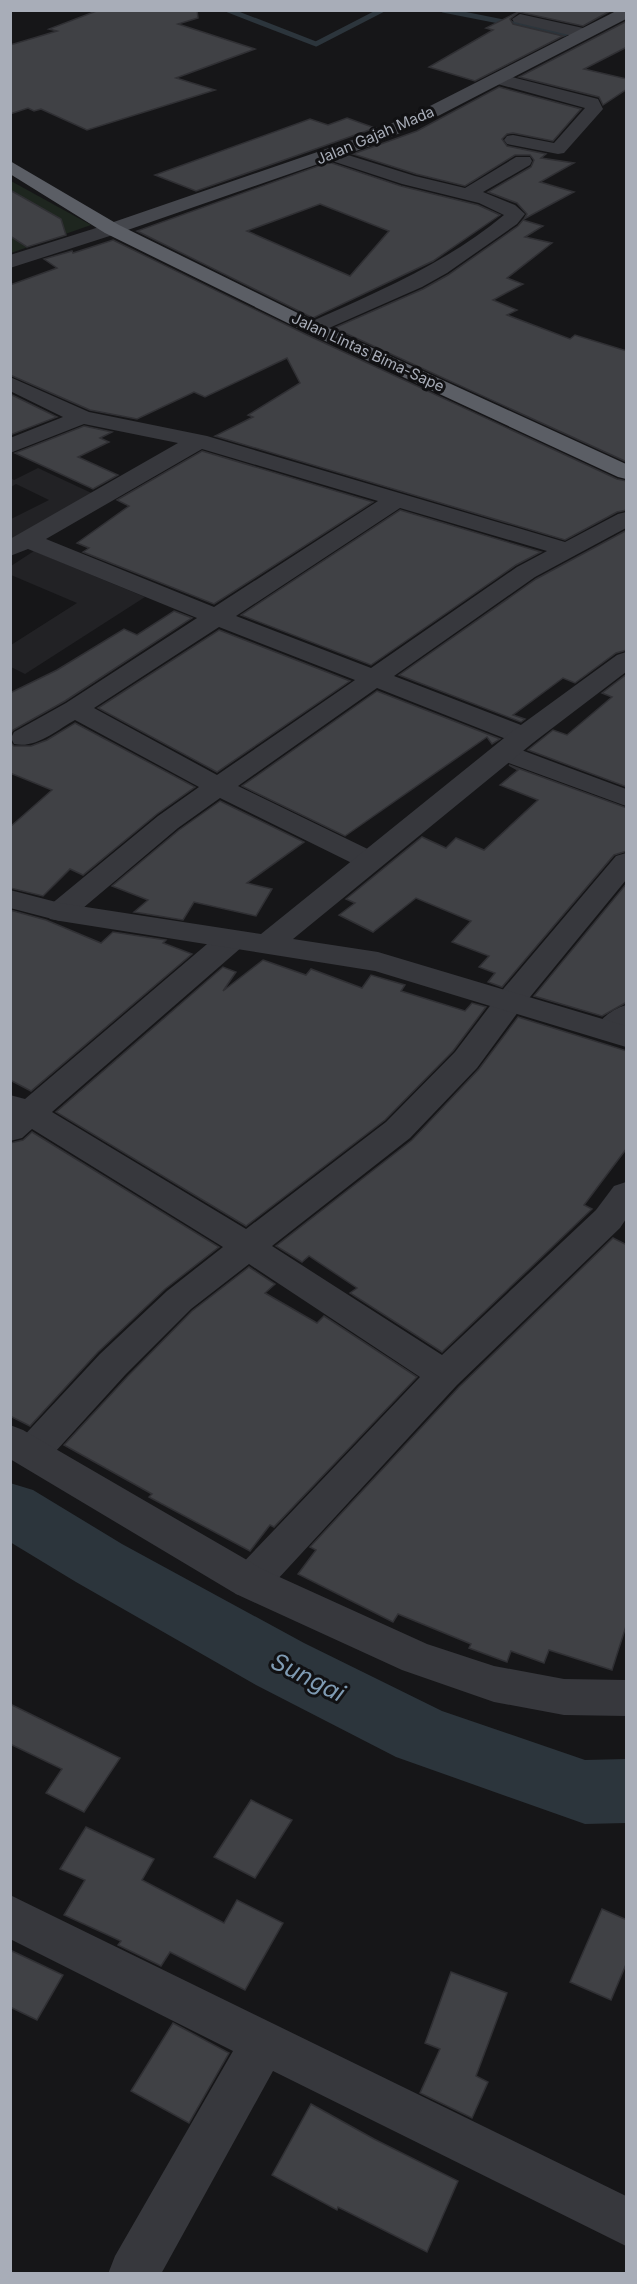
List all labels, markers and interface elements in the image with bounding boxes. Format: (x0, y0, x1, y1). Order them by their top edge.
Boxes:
street label: Jalan Gajah Mada (313, 102, 437, 168)
street label: Jalan Lintas Bima-Sape (289, 308, 447, 396)
water label: Sungai (266, 1646, 351, 1708)

